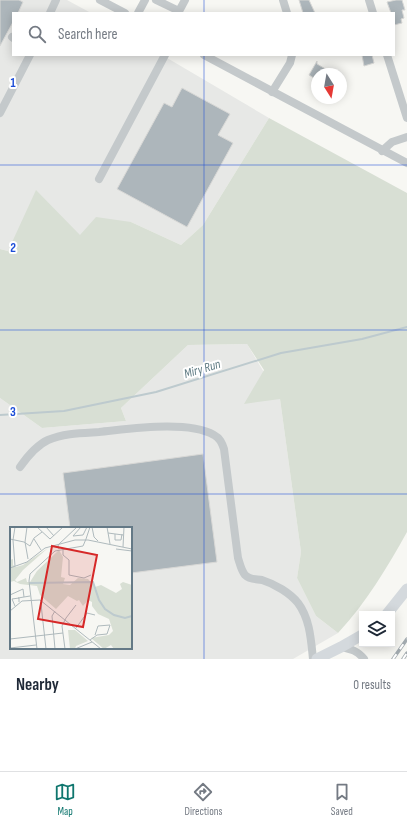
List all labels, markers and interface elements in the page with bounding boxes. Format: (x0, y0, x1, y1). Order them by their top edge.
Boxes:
search box (12, 12, 395, 56)
icon: search (26, 23, 48, 45)
text: Search here (58, 25, 118, 44)
north arrow (311, 68, 347, 104)
text: 1 (10, 75, 16, 91)
text: 2 (10, 240, 16, 256)
water label: Miry Run (182, 356, 223, 382)
text: 3 (10, 404, 16, 420)
inset map (10, 527, 132, 649)
map controls (359, 611, 395, 647)
button: layers (359, 611, 395, 647)
text: Nearby (16, 675, 59, 695)
text: 0 results (353, 677, 391, 693)
tab: Map (54, 781, 76, 818)
tab: Directions (185, 781, 222, 818)
tab: Saved (331, 781, 353, 818)

